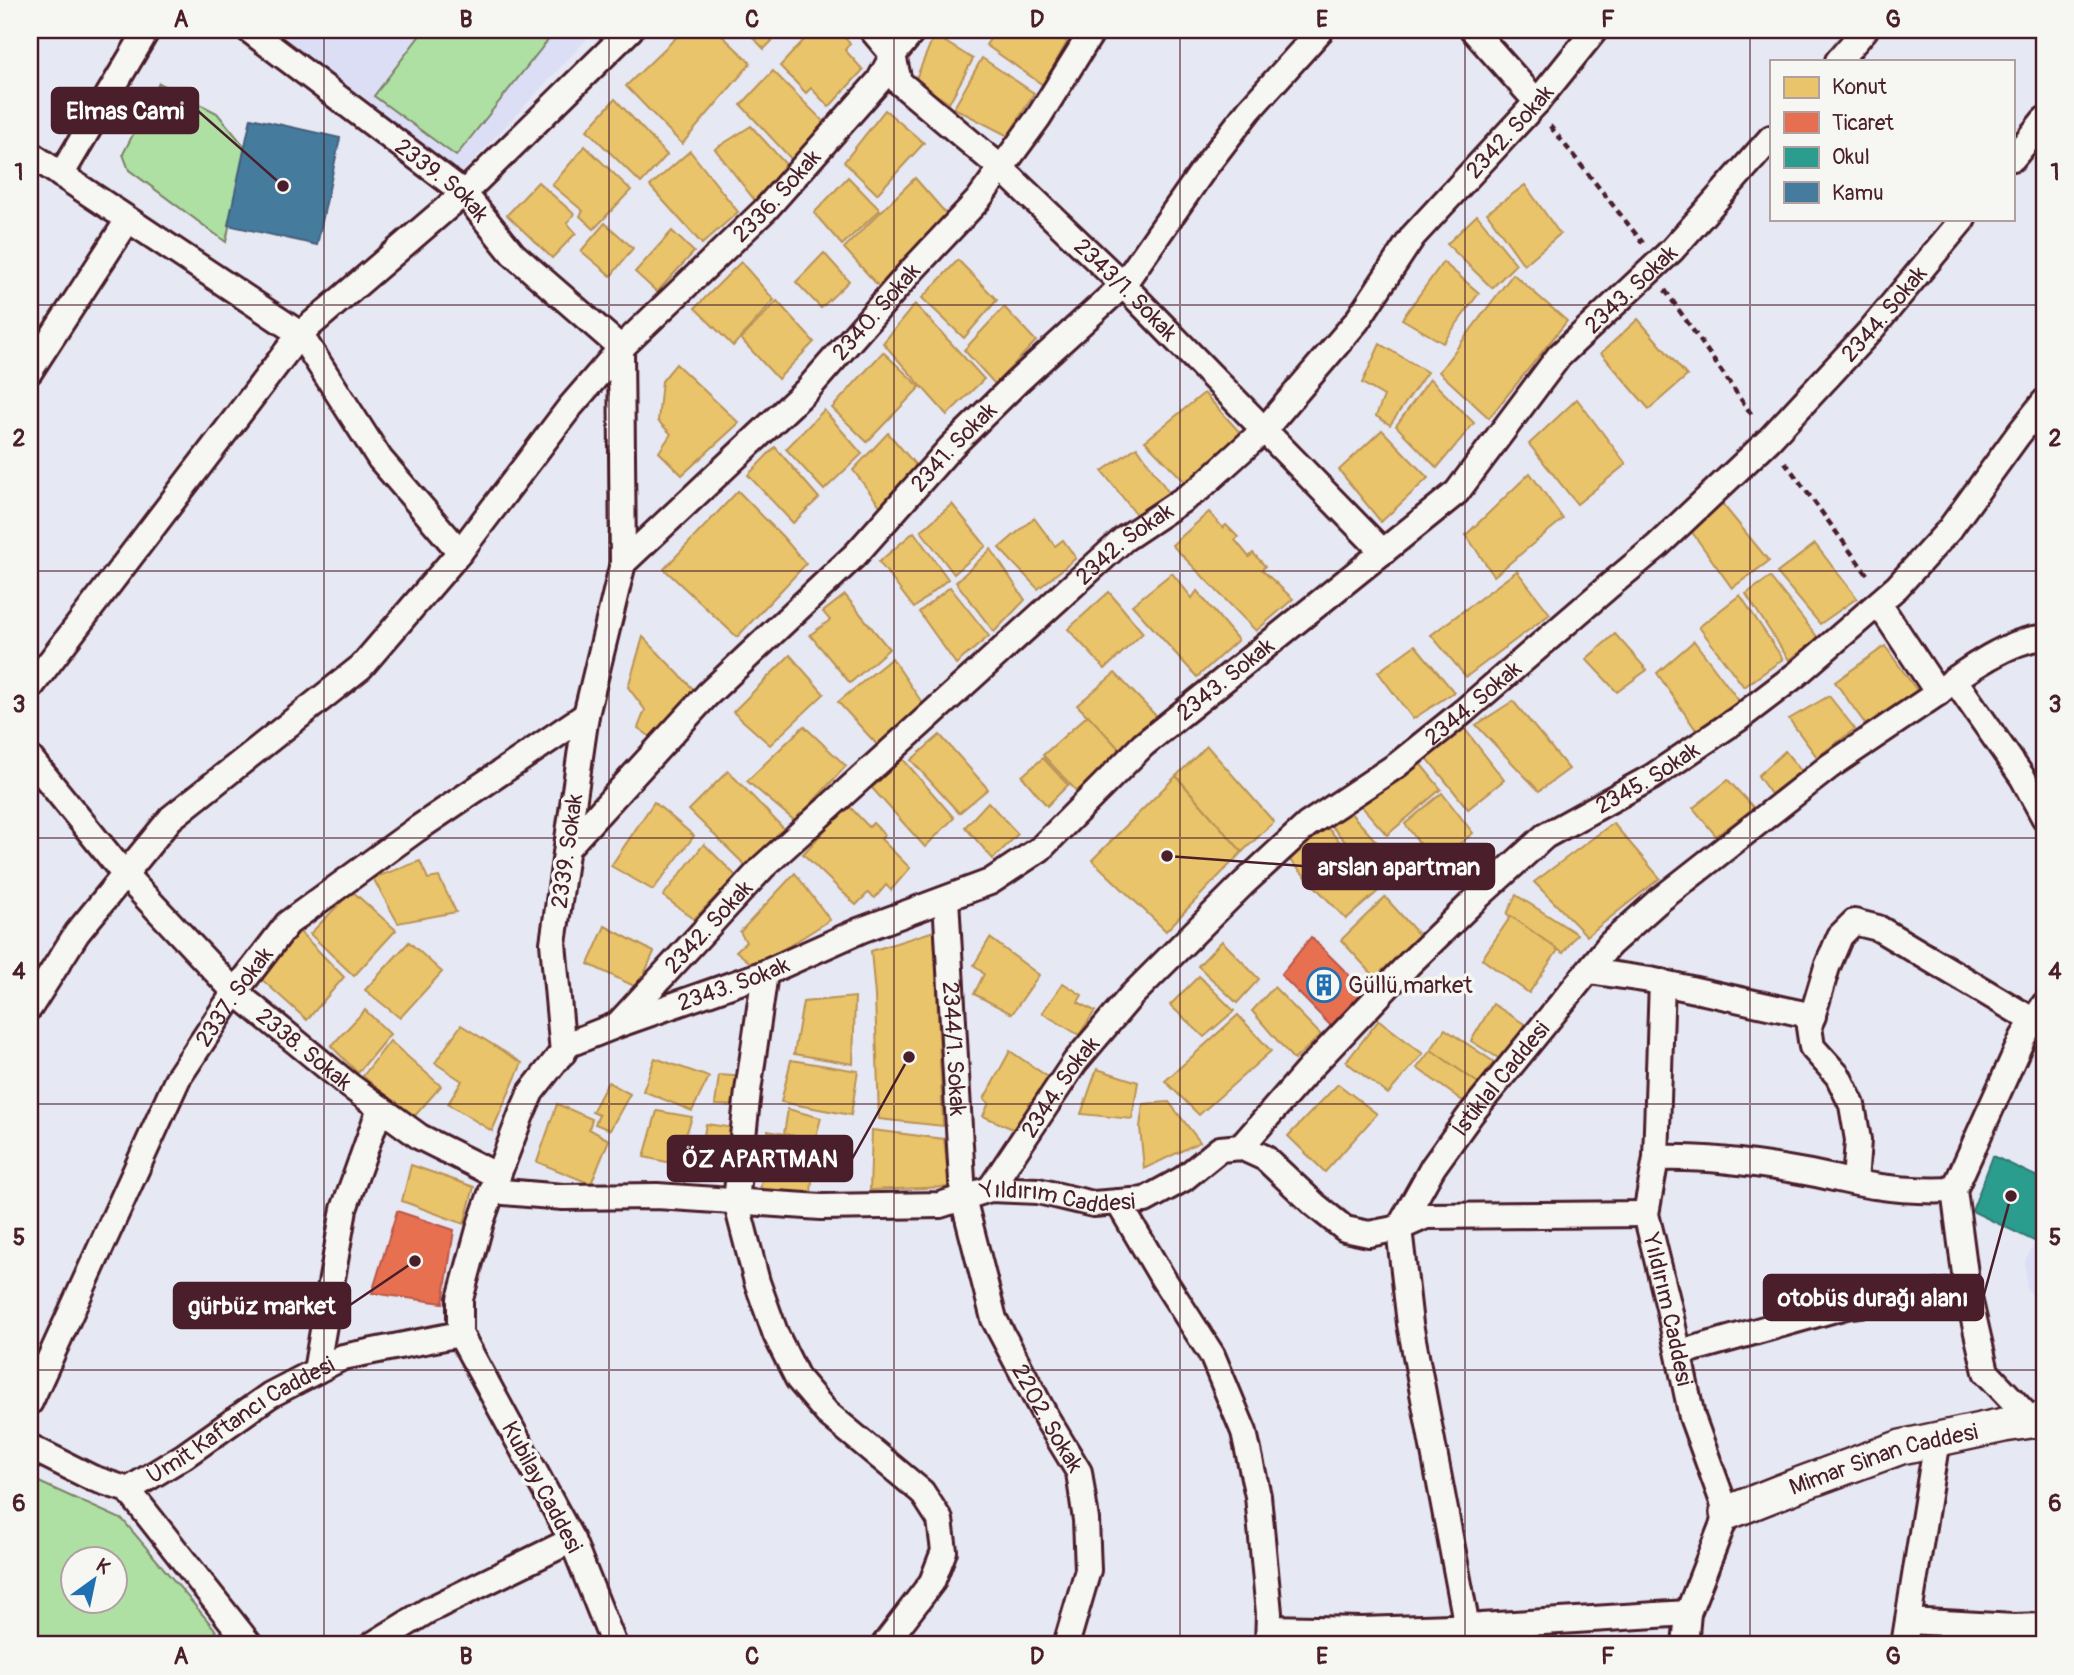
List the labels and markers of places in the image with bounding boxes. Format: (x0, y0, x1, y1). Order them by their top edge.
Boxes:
callout: Elmas Cami (52, 88, 198, 133)
callout: arslan apartman (1303, 844, 1494, 889)
building icon: Güllü market (1305, 966, 1343, 1004)
place label: Güllü market (1348, 971, 1473, 1000)
callout: ÖZ APARTMAN (668, 1136, 852, 1181)
callout: otobüs durağı alanı (1764, 1275, 1983, 1320)
callout: gürbüz market (174, 1283, 350, 1328)

